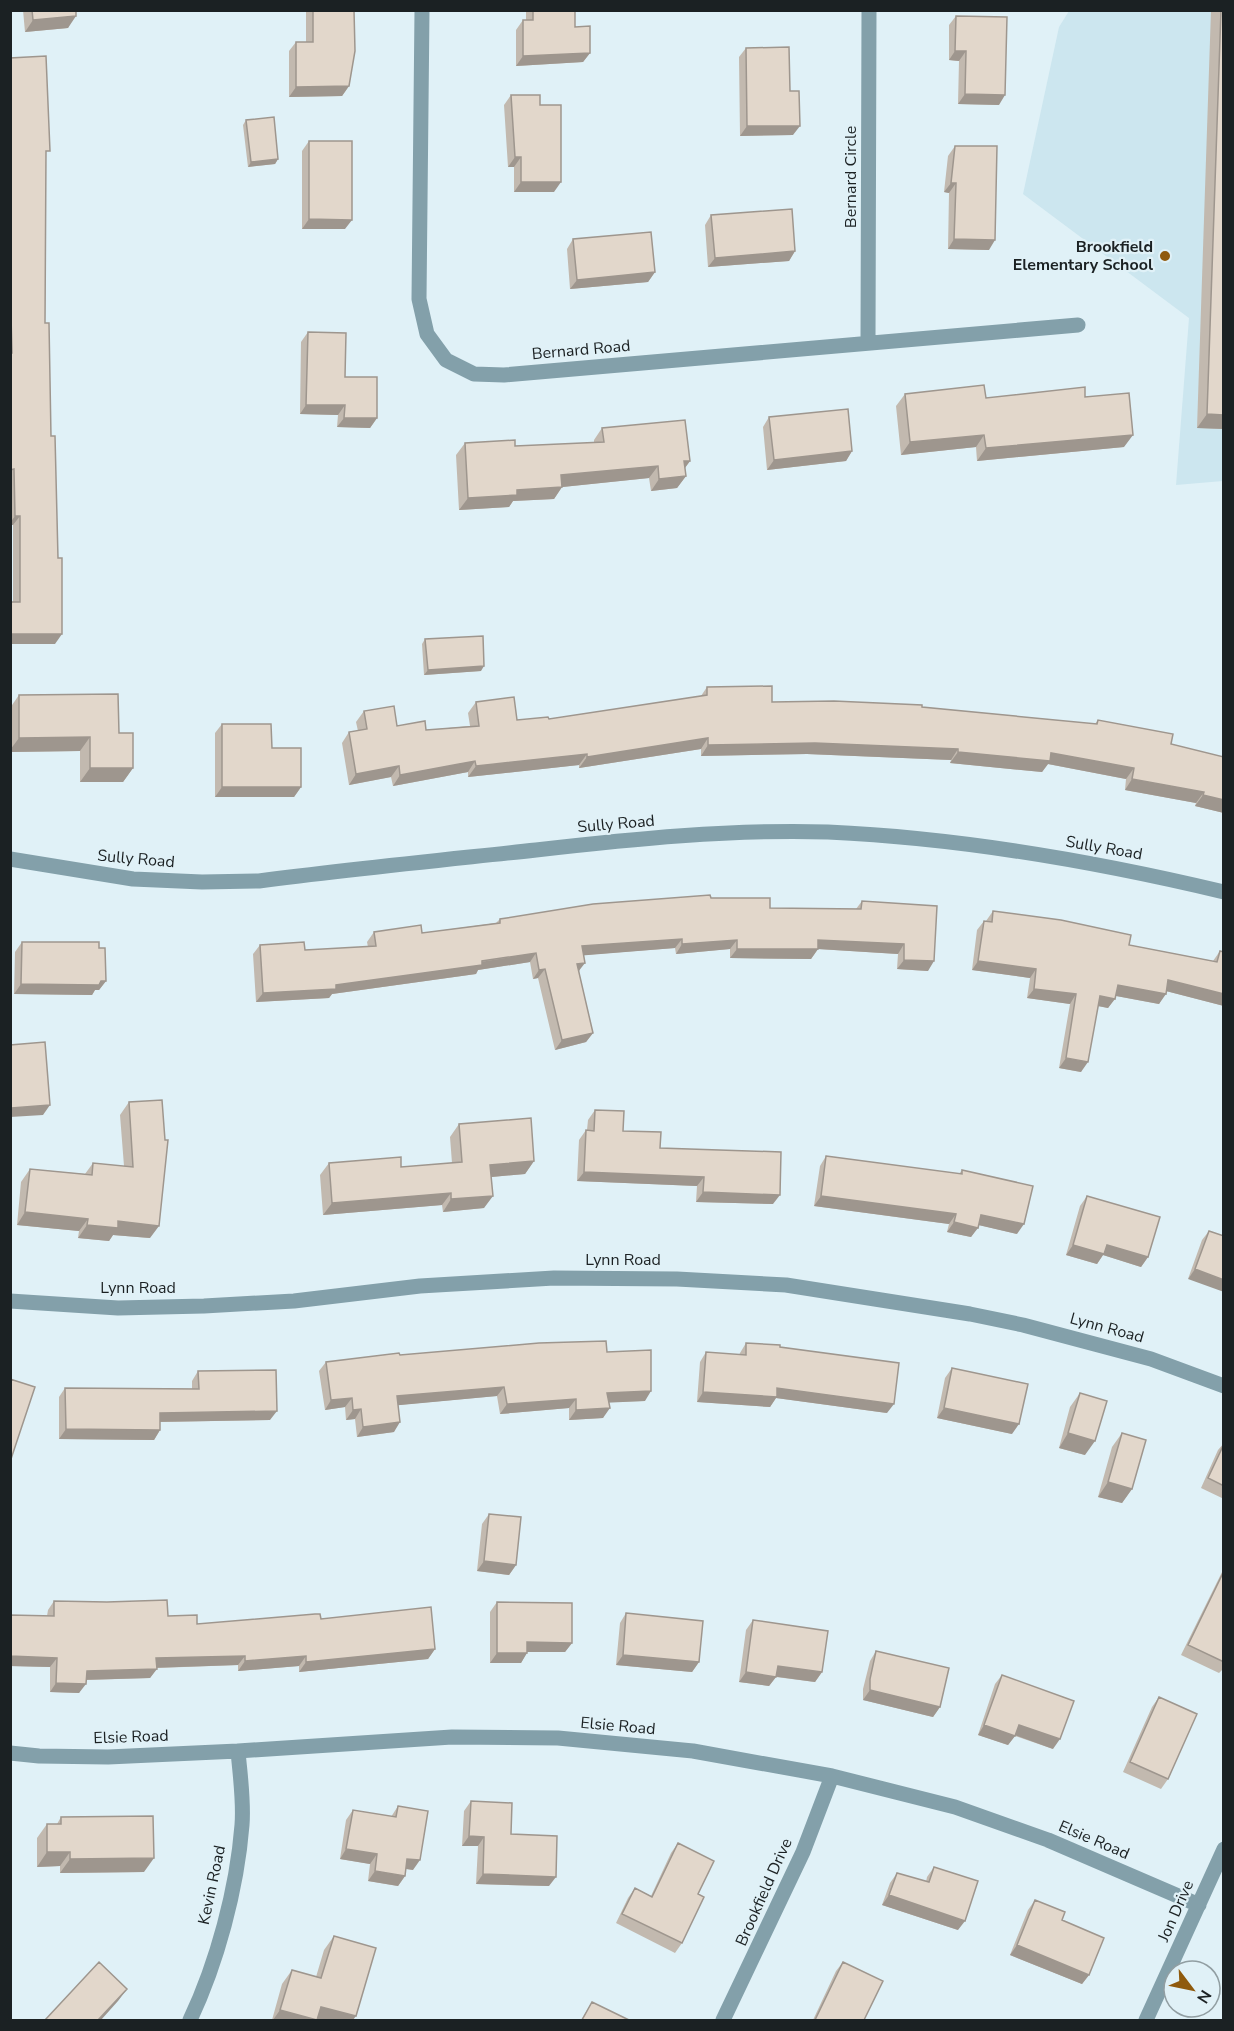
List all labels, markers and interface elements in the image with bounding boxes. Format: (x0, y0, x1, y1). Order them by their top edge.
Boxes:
street label: Bernard Circle (840, 126, 862, 228)
place label: Brookfield Elementary School (1013, 236, 1153, 276)
marker: Brookfield Elementary School (1158, 249, 1172, 263)
street label: Bernard Road (531, 335, 631, 365)
street label: Sully Road (576, 810, 656, 838)
street label: Sully Road (1064, 830, 1144, 866)
street label: Sully Road (96, 845, 176, 873)
street label: Lynn Road (585, 1249, 661, 1271)
street label: Lynn Road (100, 1277, 176, 1299)
street label: Lynn Road (1068, 1308, 1146, 1348)
street label: Elsie Road (580, 1712, 656, 1740)
street label: Elsie Road (93, 1725, 169, 1749)
street label: Elsie Road (1055, 1815, 1133, 1865)
street label: Brookfield Drive (730, 1835, 798, 1949)
street label: Kevin Road (193, 1843, 231, 1927)
street label: Jon Drive (1152, 1877, 1199, 1946)
north arrow (1162, 1959, 1222, 2019)
text: N (1191, 1986, 1216, 2007)

